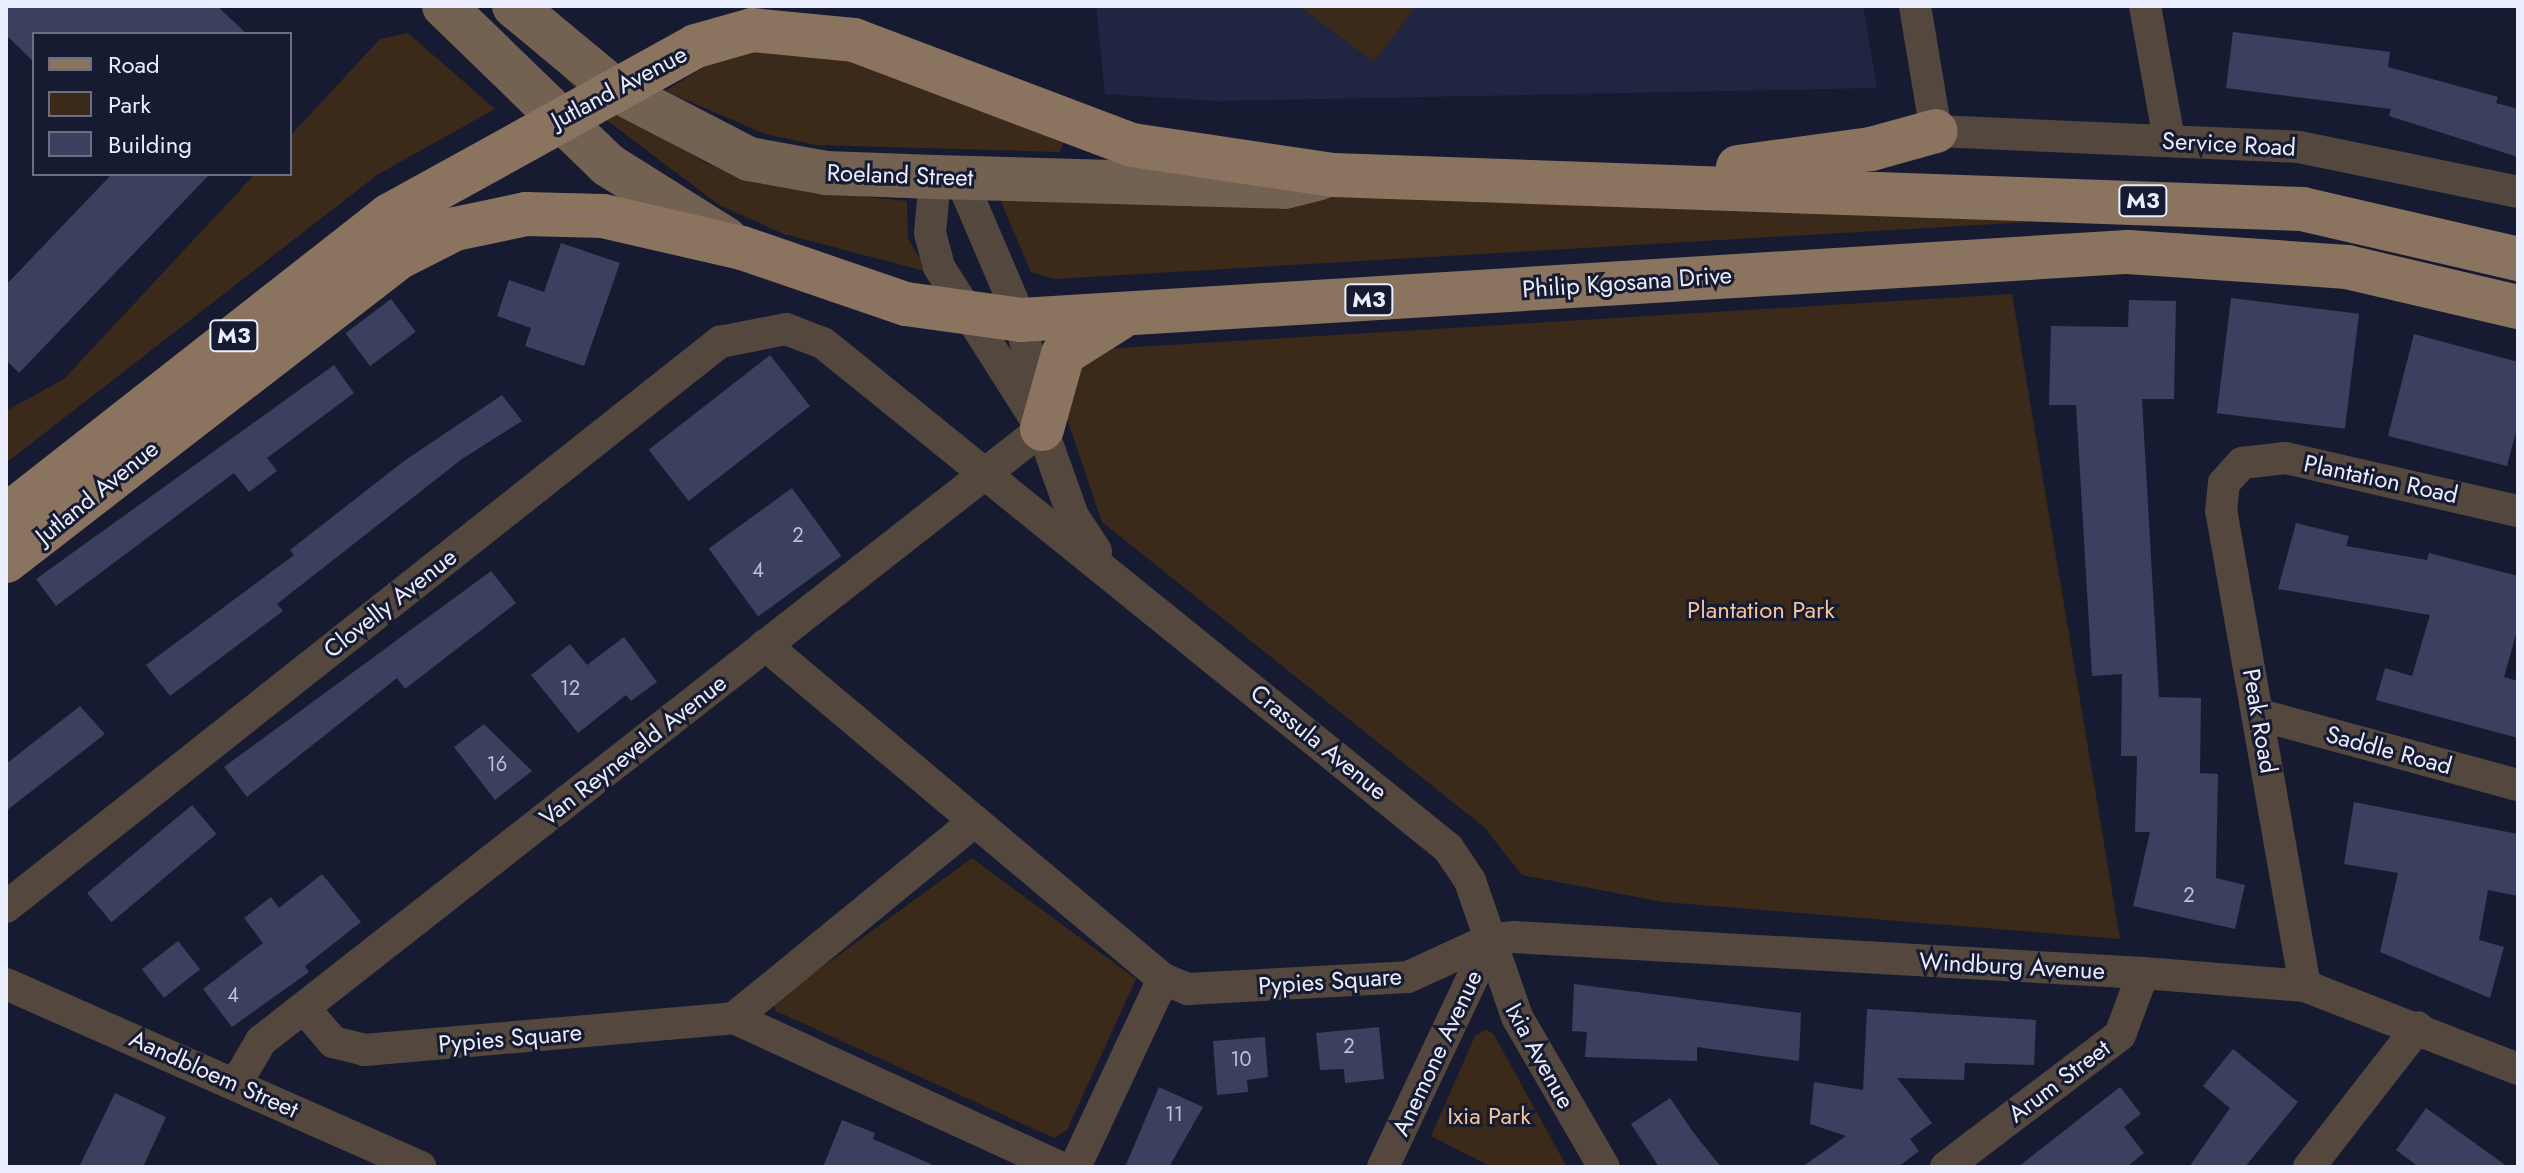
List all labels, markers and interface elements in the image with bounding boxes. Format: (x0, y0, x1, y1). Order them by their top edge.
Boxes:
legend (32, 32, 292, 176)
street label: Jutland Avenue (546, 39, 692, 135)
text: Road (108, 47, 160, 82)
text: Park (108, 87, 151, 122)
street label: Service Road (2161, 126, 2297, 162)
text: Building (108, 127, 192, 162)
street label: Roeland Street (826, 158, 974, 192)
road number: M3 (2117, 183, 2169, 219)
street label: Philip Kgosana Drive (1521, 260, 1733, 304)
road number: M3 (1343, 282, 1395, 318)
road number: M3 (208, 318, 260, 354)
street label: Jutland Avenue (30, 434, 164, 550)
street label: Plantation Road (2301, 449, 2461, 509)
house number: 2 (792, 523, 804, 547)
street label: Clovelly Avenue (318, 542, 462, 664)
house number: 4 (752, 558, 764, 582)
park label: Plantation Park (1687, 596, 1835, 624)
street label: Peak Road (2237, 666, 2283, 776)
street label: Van Reyneveld Avenue (534, 668, 732, 832)
house number: 12 (560, 676, 580, 700)
street label: Crassula Avenue (1245, 678, 1393, 806)
street label: Saddle Road (2323, 719, 2455, 781)
house number: 16 (487, 752, 507, 776)
house number: 2 (2183, 883, 2195, 907)
street label: Windburg Avenue (1918, 947, 2106, 985)
street label: Pypies Square (1257, 962, 1403, 1000)
street label: Anemone Avenue (1386, 966, 1488, 1140)
house number: 4 (227, 983, 239, 1007)
street label: Ixia Avenue (1499, 998, 1581, 1114)
street label: Pypies Square (437, 1017, 583, 1059)
street label: Aandbloem Street (125, 1024, 303, 1124)
street label: Arum Street (2002, 1033, 2116, 1129)
house number: 2 (1343, 1034, 1355, 1058)
house number: 10 (1231, 1047, 1251, 1071)
house number: 11 (1165, 1102, 1183, 1126)
park label: Ixia Park (1447, 1102, 1531, 1130)

